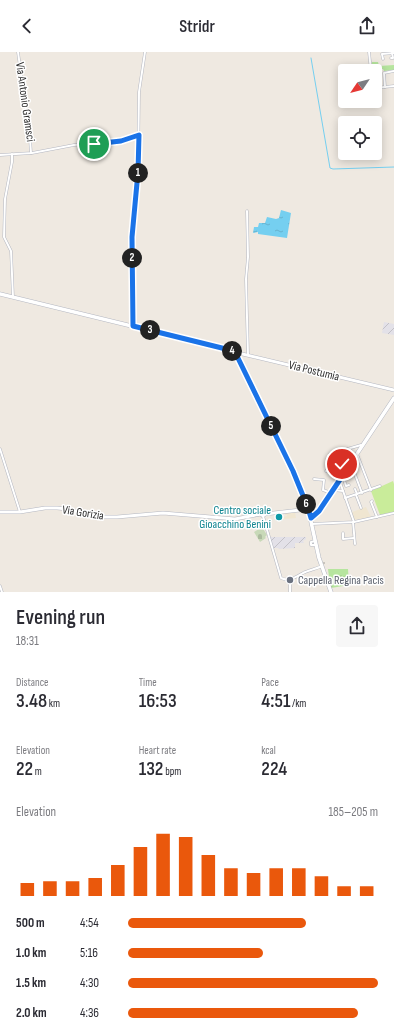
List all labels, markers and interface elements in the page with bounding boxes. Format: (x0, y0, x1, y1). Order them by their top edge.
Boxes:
icon: back (16, 15, 38, 37)
icon: share (356, 15, 378, 37)
text: Stridr (179, 16, 215, 37)
street label: Via Antonio Gramsci (12, 61, 38, 143)
north arrow (338, 64, 382, 108)
map controls (338, 64, 382, 160)
button: locate (338, 116, 382, 160)
pin (77, 127, 111, 161)
icon: arrive (83, 133, 105, 155)
pin: 1 (128, 163, 148, 183)
text: 1 (136, 166, 140, 179)
pin: 2 (122, 248, 142, 268)
text: 2 (130, 251, 134, 264)
pin: 3 (140, 320, 160, 340)
text: 3 (148, 323, 152, 336)
pin: 4 (222, 341, 242, 361)
text: 4 (229, 344, 235, 357)
street label: Via Postumia (287, 357, 341, 385)
pin: 5 (261, 416, 281, 436)
text: 5 (269, 419, 273, 432)
pin (325, 447, 359, 481)
icon: check (331, 453, 353, 475)
pin: 6 (296, 494, 316, 514)
text: 6 (303, 497, 309, 510)
street label: Via Gorizia (61, 502, 105, 524)
place label: Centro sociale Gioacchino Benini (199, 503, 271, 532)
marker: Centro sociale Gioacchino Benini (274, 512, 284, 522)
place label: Cappella Regina Pacis (298, 573, 384, 588)
marker: Cappella Regina Pacis (285, 575, 295, 585)
text: Evening run (16, 604, 105, 631)
button: share (336, 605, 378, 647)
text: 18:31 (16, 633, 39, 649)
text: Distance (16, 676, 48, 689)
text: Time (139, 676, 157, 689)
text: Pace (261, 676, 279, 689)
text: 3.48 (16, 689, 47, 713)
text: 16:53 (139, 689, 177, 713)
text: 4:51 (261, 689, 290, 713)
text: km (47, 697, 60, 710)
text: /km (290, 697, 306, 710)
text: Elevation (16, 744, 50, 757)
text: Heart rate (139, 744, 176, 757)
text: kcal (261, 744, 276, 757)
text: 22 (16, 757, 33, 781)
text: 132 (139, 757, 163, 781)
text: 224 (261, 757, 287, 781)
text: m (33, 765, 42, 778)
text: bpm (163, 765, 181, 778)
text: Elevation (16, 804, 56, 820)
text: 185–205 m (329, 804, 378, 820)
text: 500 m (16, 915, 45, 931)
text: 4:54 (80, 915, 99, 931)
text: 1.0 km (16, 945, 46, 961)
text: 5:16 (80, 945, 98, 961)
text: 1.5 km (16, 975, 46, 991)
text: 4:30 (80, 975, 99, 991)
text: 2.0 km (16, 1005, 47, 1021)
text: 4:36 (80, 1005, 99, 1021)

